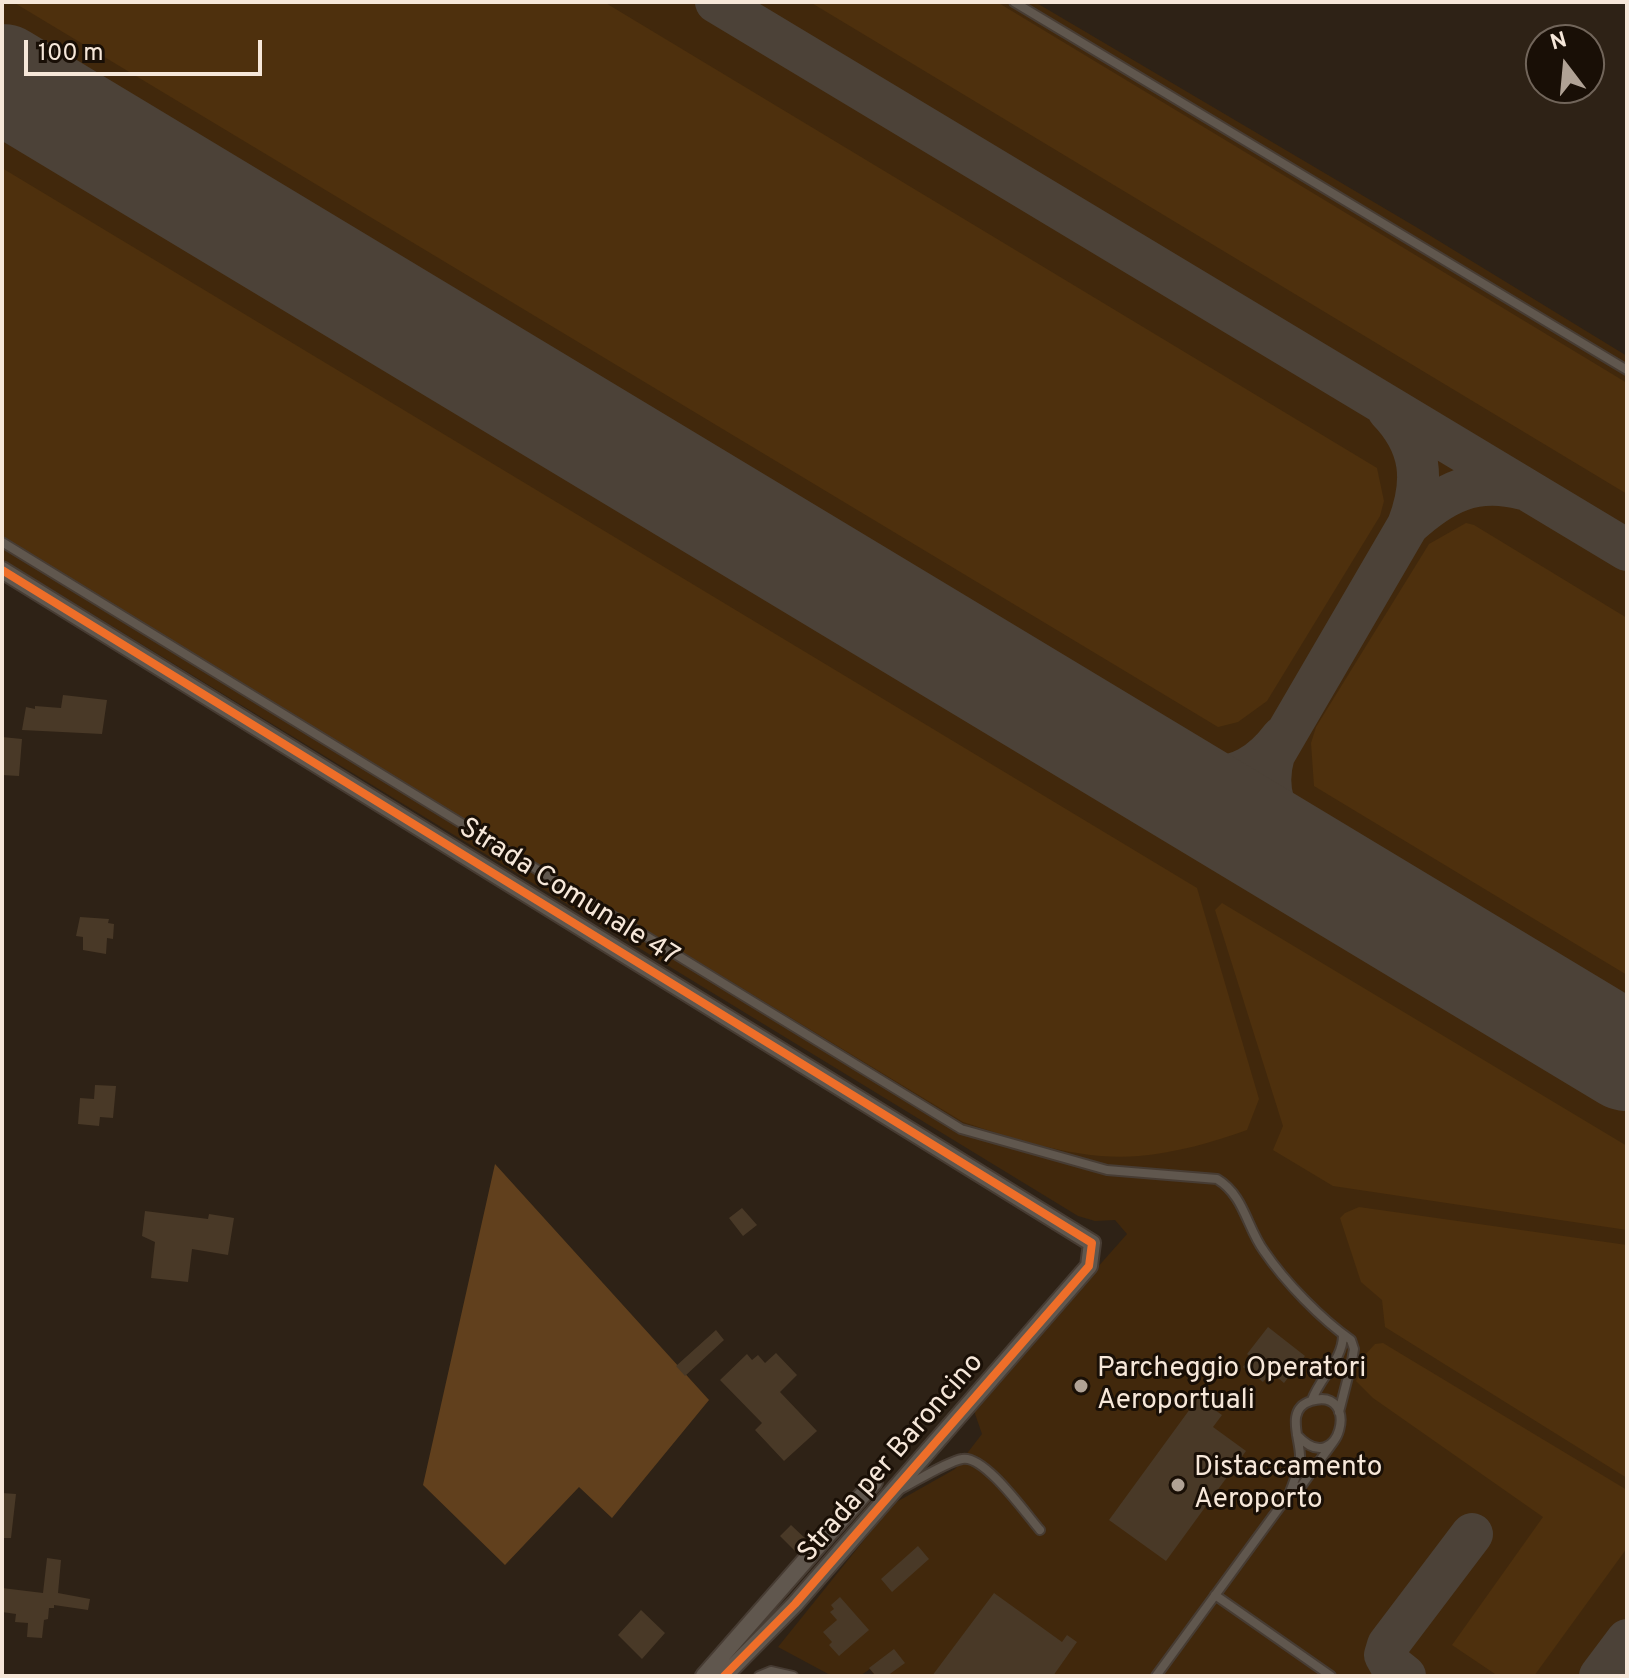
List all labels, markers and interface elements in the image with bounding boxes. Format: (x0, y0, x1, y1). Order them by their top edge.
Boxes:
scale bar (28, 24, 266, 74)
north arrow (1525, 24, 1605, 104)
text: N (1547, 27, 1570, 58)
text: 100 m (38, 39, 104, 69)
street label: Strada Comunale 47 (452, 813, 684, 975)
street label: Strada per Baroncino (792, 1348, 992, 1570)
place label: Parcheggio Operatori Aeroportuali (1097, 1353, 1366, 1419)
marker: Parcheggio Operatori Aeroportuali (1072, 1377, 1090, 1395)
place label: Distaccamento Aeroporto (1194, 1452, 1382, 1518)
marker: Distaccamento Aeroporto (1169, 1476, 1187, 1494)

